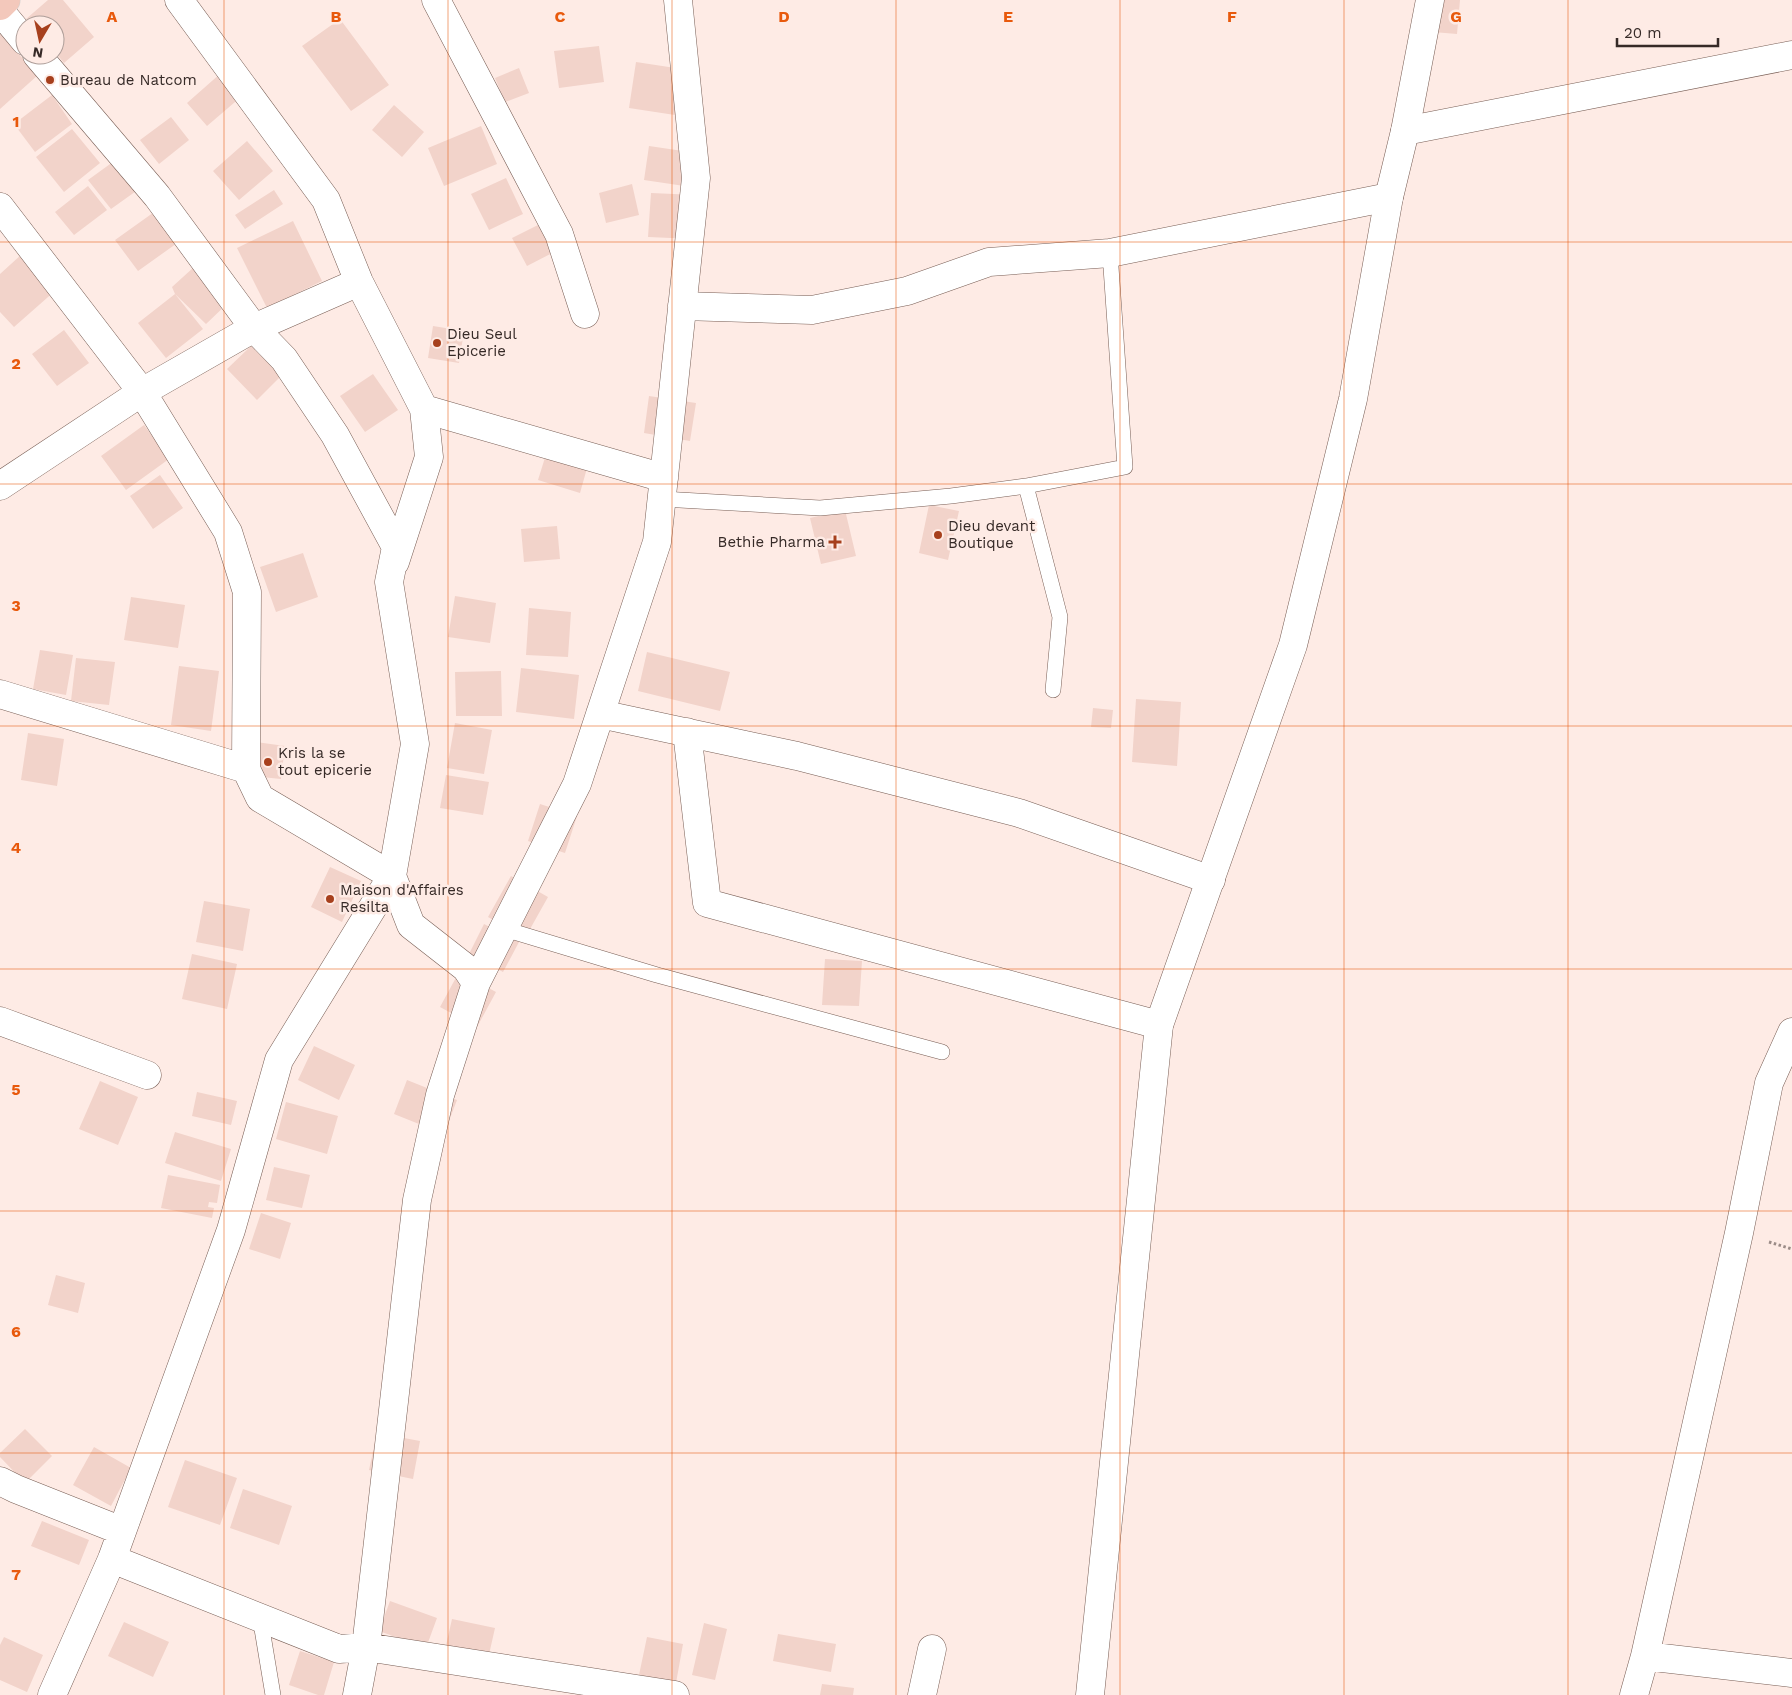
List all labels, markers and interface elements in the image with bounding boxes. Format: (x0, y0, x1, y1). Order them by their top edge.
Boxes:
text: A (107, 7, 118, 26)
text: B (331, 7, 342, 26)
text: C (555, 7, 566, 26)
text: D (778, 7, 790, 26)
text: E (1003, 7, 1013, 26)
text: F (1227, 7, 1237, 26)
text: G (1450, 7, 1462, 26)
north arrow (15, 15, 65, 65)
scale bar (1617, 15, 1718, 47)
text: 20 m (1624, 24, 1662, 42)
text: N (32, 44, 44, 62)
place label: Bureau de Natcom (60, 71, 197, 89)
marker: Bureau de Natcom (44, 74, 56, 86)
text: 1 (13, 112, 19, 131)
place label: Dieu Seul Epicerie (447, 325, 517, 360)
marker: Dieu Seul Epicerie (431, 337, 443, 349)
text: 2 (11, 354, 21, 373)
place label: Dieu devant Boutique (948, 517, 1036, 552)
marker: Dieu devant Boutique (932, 529, 944, 541)
place label: Bethie Pharma (718, 533, 826, 551)
marker: Bethie Pharma (829, 536, 841, 548)
text: 3 (11, 596, 21, 615)
place label: Kris la se tout epicerie (278, 744, 372, 779)
marker: Kris la se tout epicerie (262, 756, 274, 768)
text: 4 (11, 838, 21, 857)
place label: Maison d'Affaires Resilta (340, 881, 464, 916)
marker: Maison d'Affaires Resilta (324, 893, 336, 905)
text: 5 (11, 1080, 21, 1099)
text: 6 (11, 1322, 21, 1341)
text: 7 (11, 1565, 21, 1584)

